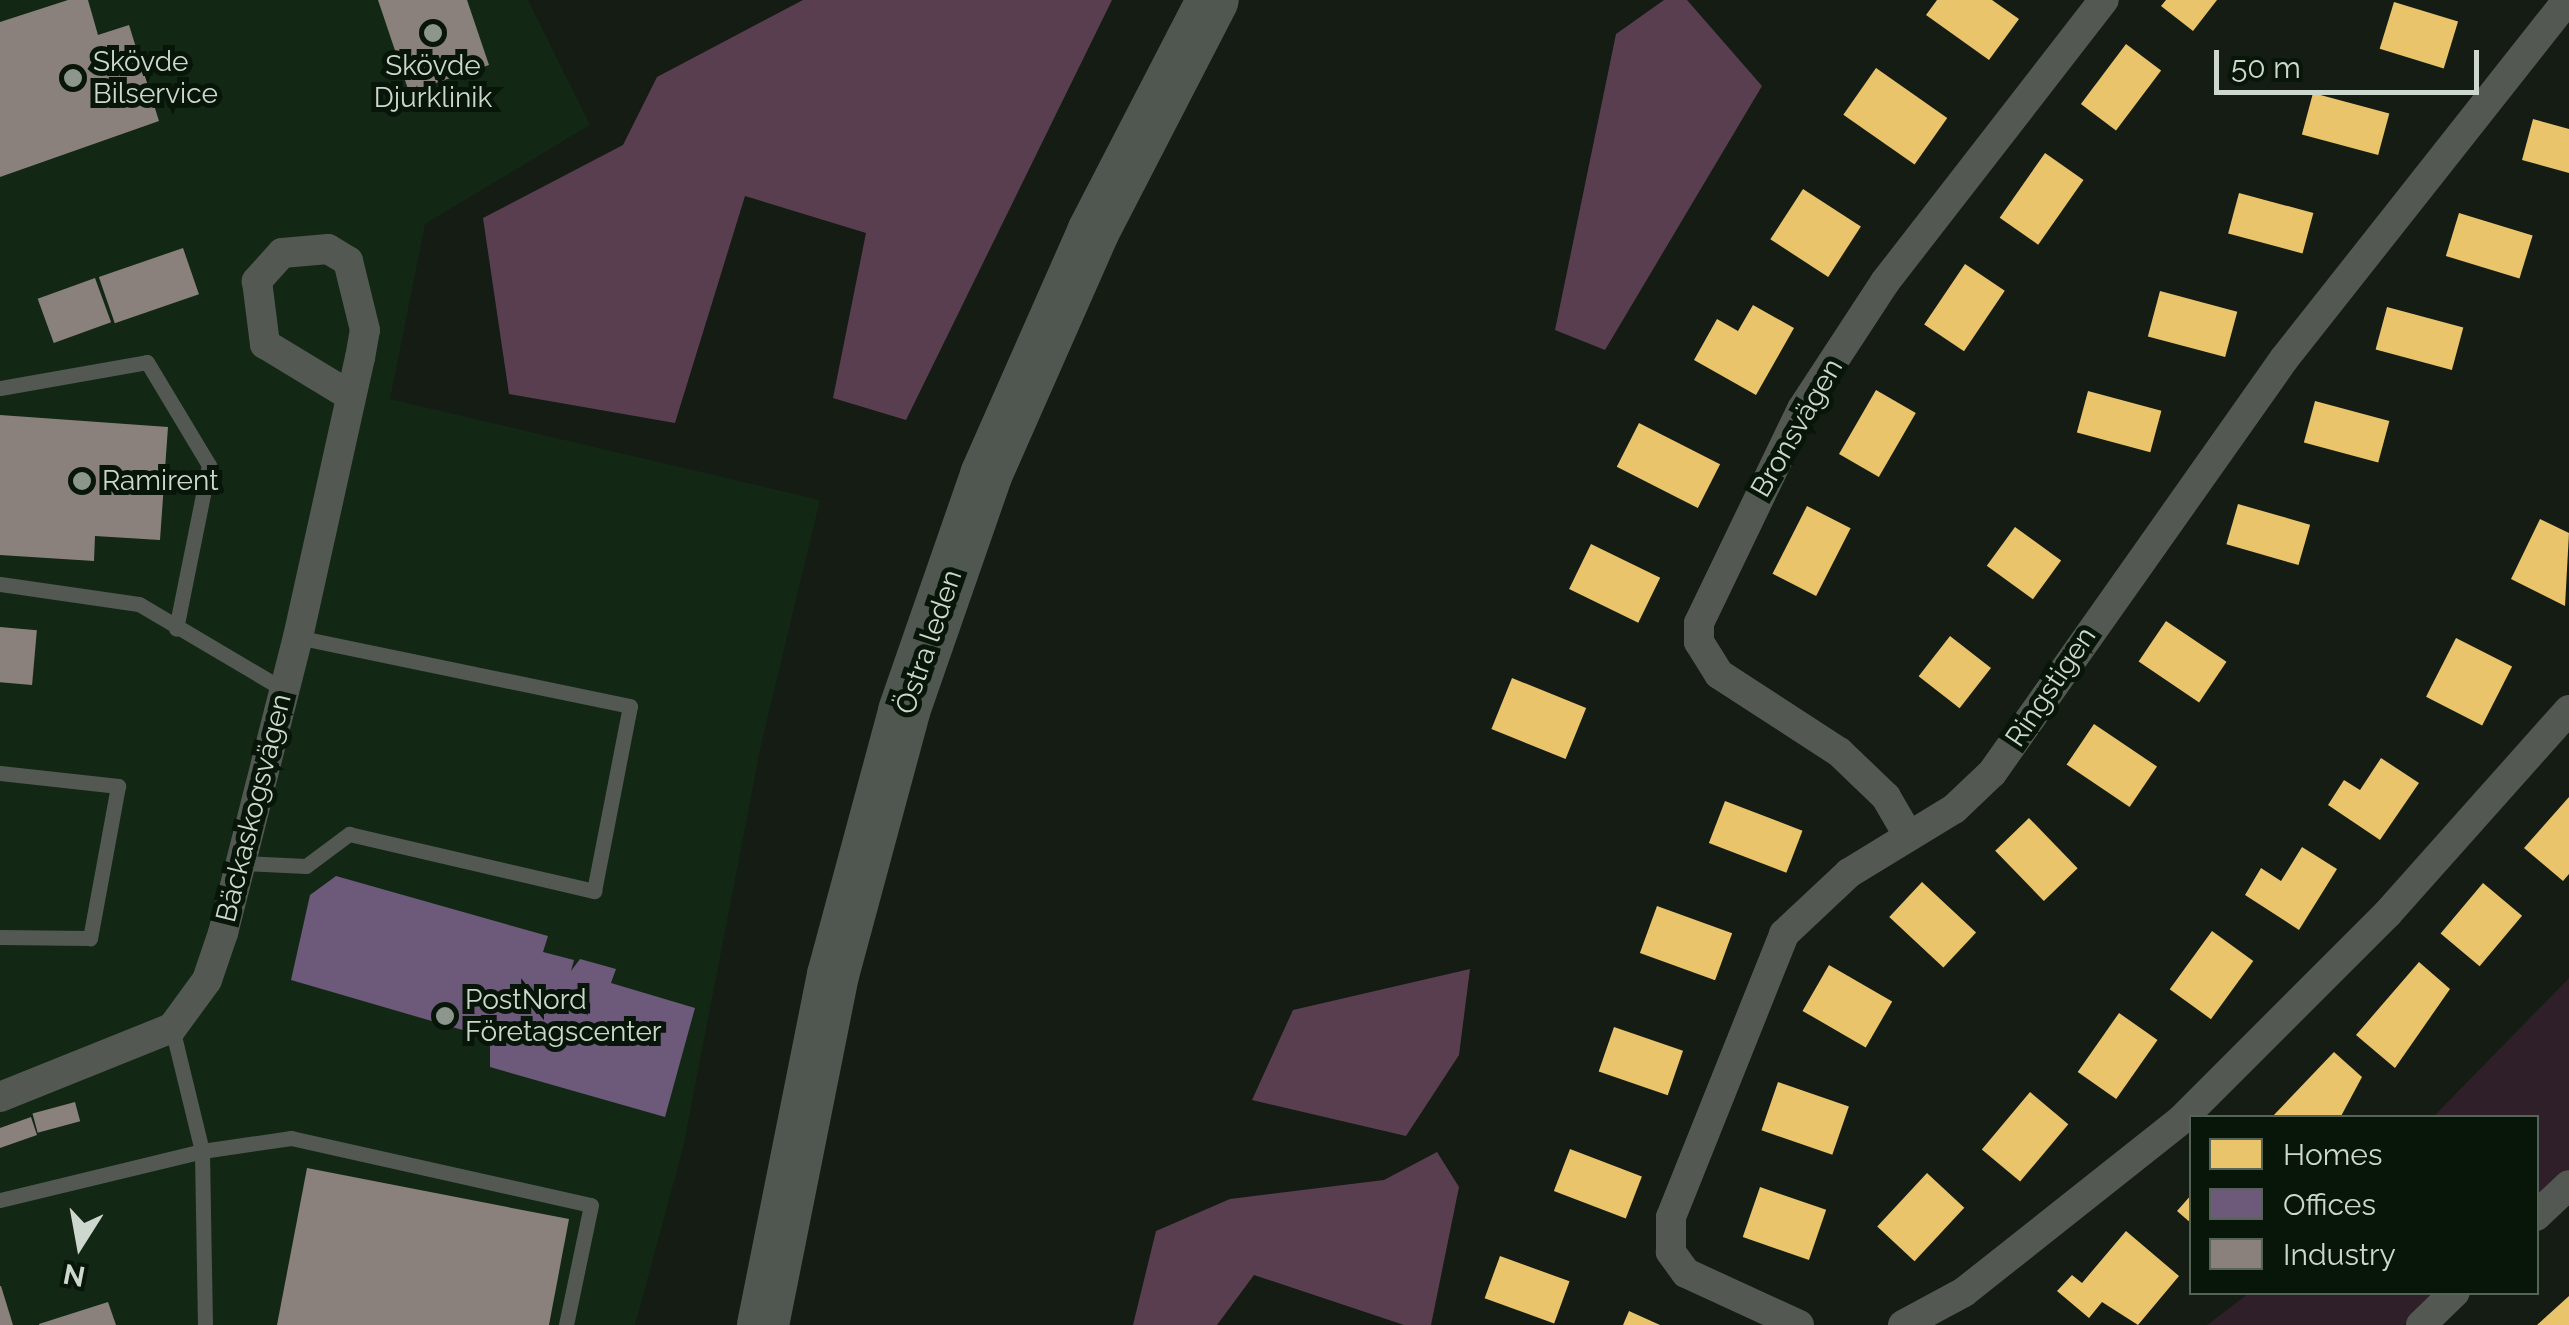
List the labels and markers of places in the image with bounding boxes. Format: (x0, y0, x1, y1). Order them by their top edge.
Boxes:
marker: Skövde Djurklinik (422, 22, 444, 44)
place label: Skövde Bilservice (93, 45, 218, 111)
place label: Skövde Djurklinik (374, 49, 492, 115)
marker: Skövde Bilservice (62, 67, 84, 89)
place label: Ramirent (102, 464, 219, 498)
marker: Ramirent (71, 470, 93, 492)
place label: PostNord Företagscenter (465, 983, 662, 1049)
marker: PostNord Företagscenter (434, 1005, 456, 1027)

